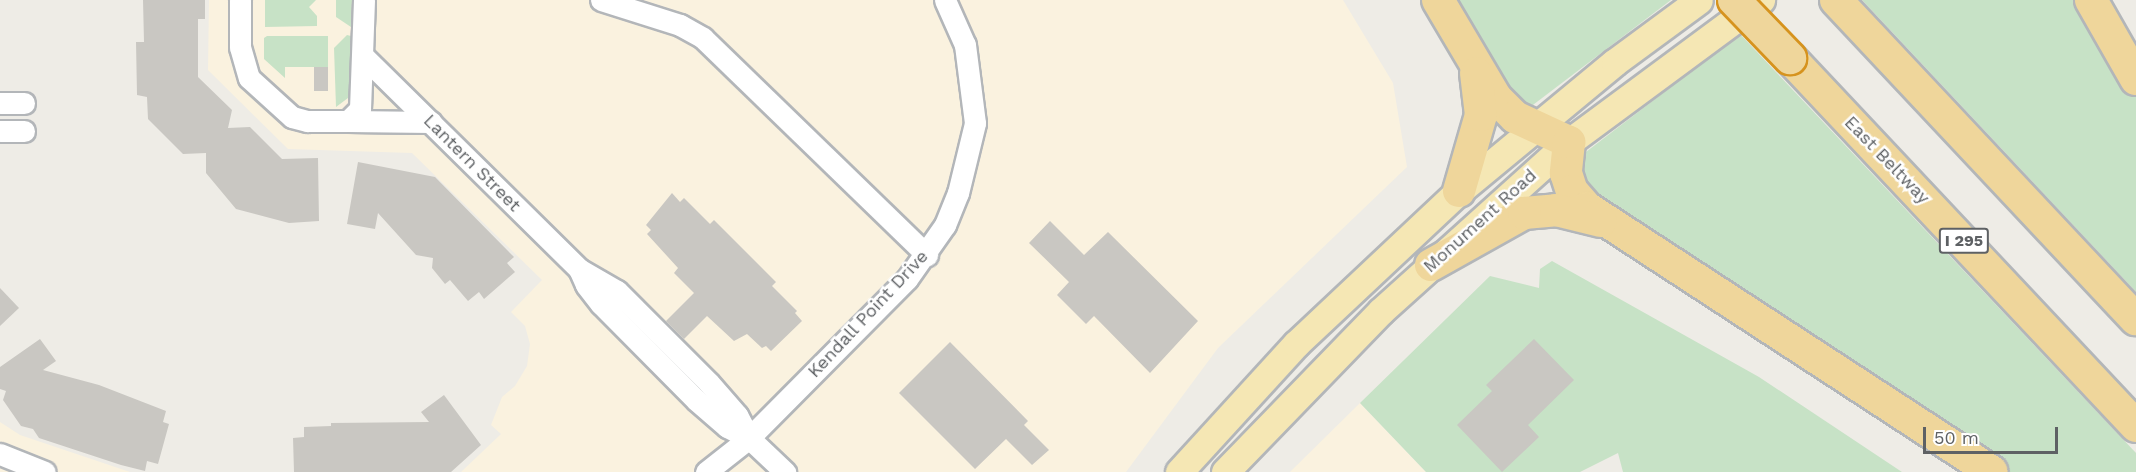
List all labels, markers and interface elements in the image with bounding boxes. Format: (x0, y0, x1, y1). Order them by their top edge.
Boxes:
street label: Lantern Street (419, 110, 525, 216)
street label: East Beltway (1840, 112, 1934, 208)
street label: Monument Road (1419, 165, 1541, 277)
road number: I 295 (1938, 228, 1990, 254)
street label: Kendall Point Drive (803, 246, 933, 382)
scale bar (1926, 415, 2061, 453)
text: 50 m (1934, 427, 1979, 448)

